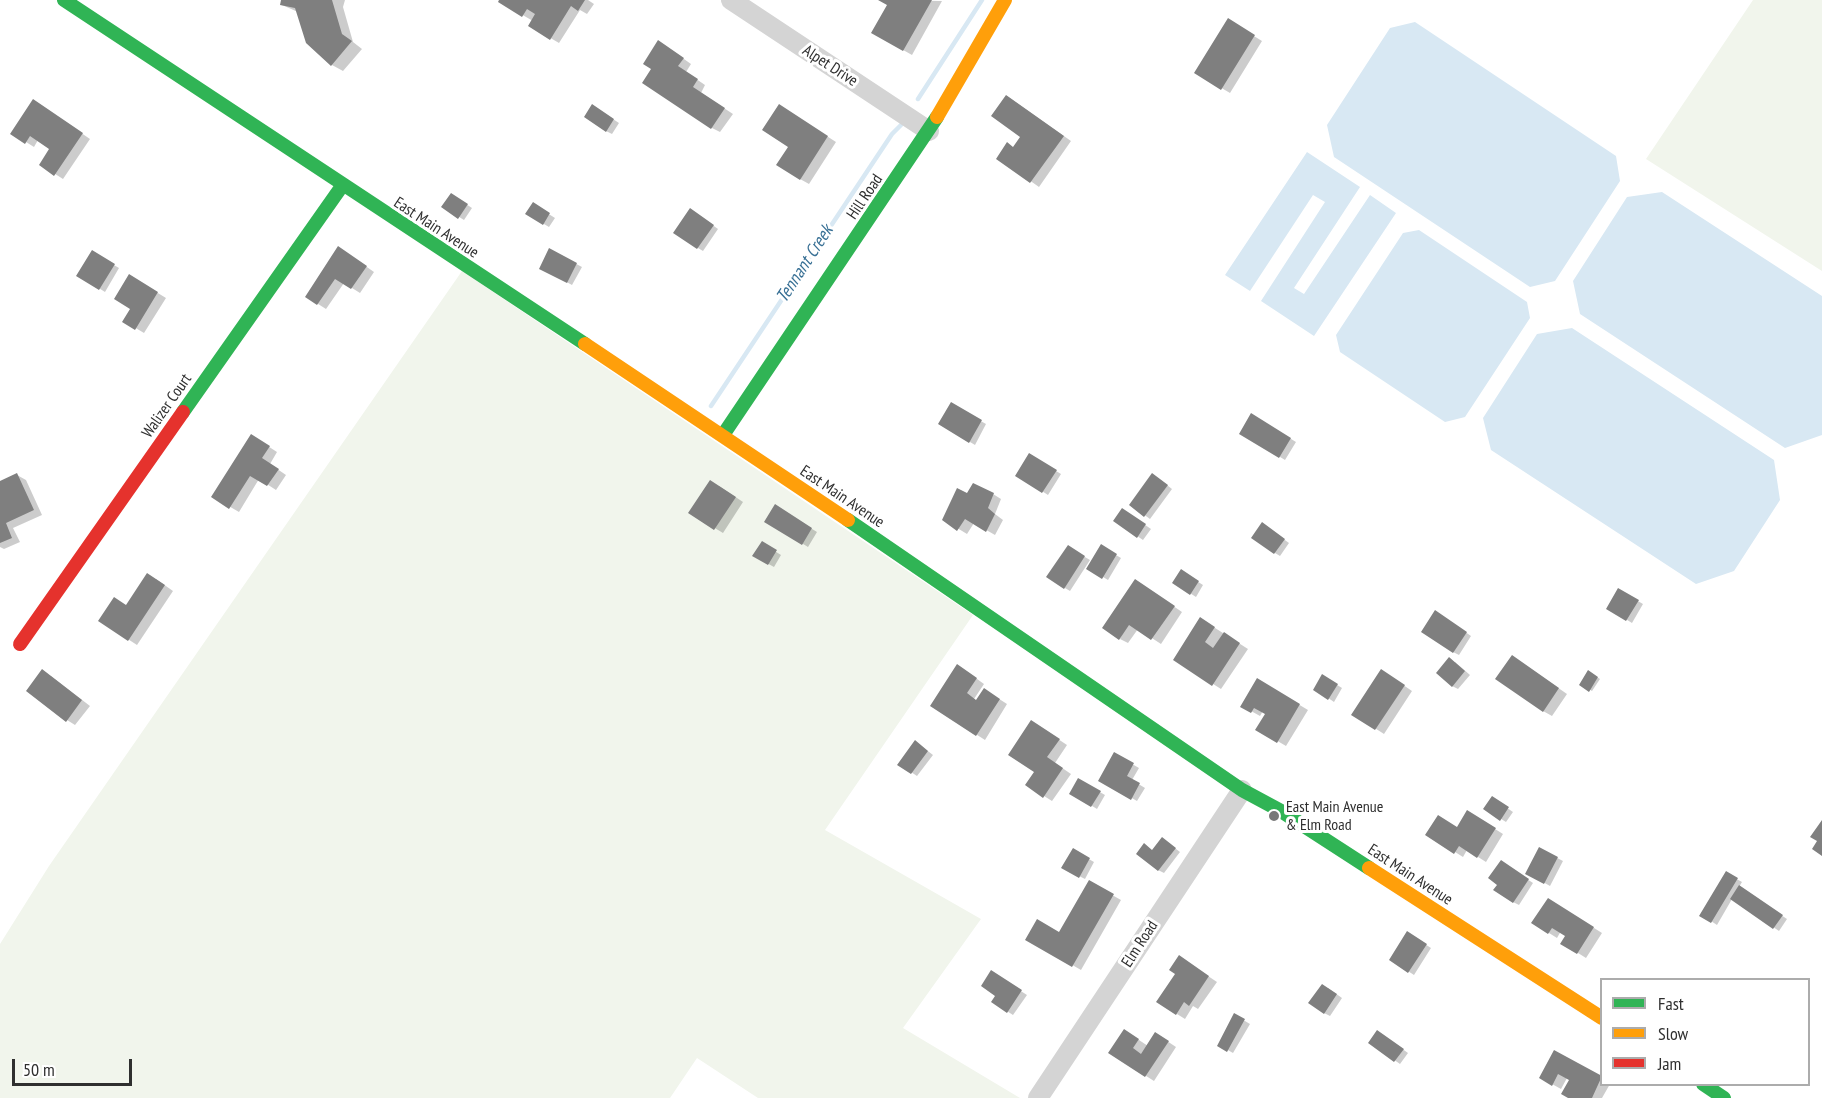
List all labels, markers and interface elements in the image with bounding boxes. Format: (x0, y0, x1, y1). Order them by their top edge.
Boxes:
street label: Alpet Drive (799, 41, 861, 91)
street label: Hill Road (843, 171, 887, 223)
street label: East Main Avenue (390, 193, 482, 263)
water label: Tennant Creek (772, 221, 838, 307)
street label: Walizer Court (138, 370, 196, 442)
street label: East Main Avenue (796, 462, 888, 532)
place label: East Main Avenue & Elm Road (1286, 797, 1383, 835)
marker: East Main Avenue & Elm Road (1267, 809, 1281, 823)
street label: East Main Avenue (1364, 840, 1456, 910)
street label: Elm Road (1118, 917, 1162, 971)
legend (1600, 978, 1810, 1086)
text: Fast (1658, 992, 1684, 1015)
text: Slow (1658, 1022, 1688, 1045)
scale bar (15, 1047, 135, 1085)
text: Jam (1658, 1052, 1681, 1075)
text: 50 m (23, 1058, 55, 1081)

